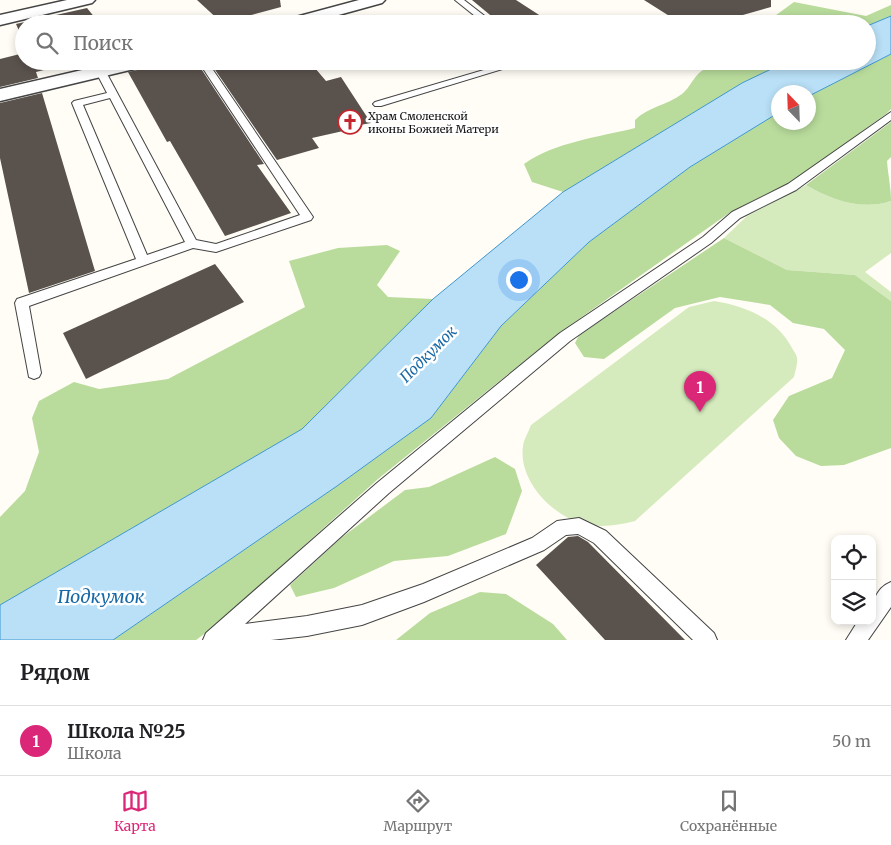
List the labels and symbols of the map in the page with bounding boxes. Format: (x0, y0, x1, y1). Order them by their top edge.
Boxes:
north arrow (771, 85, 816, 130)
church icon: Храм Смоленской иконы Божией Матери (337, 109, 363, 135)
place label: Храм Смоленской иконы Божией Матери (368, 109, 499, 136)
your location (506, 267, 532, 293)
water label: Подкумок (396, 321, 461, 386)
pin: 1 (684, 371, 716, 412)
water label: Подкумок (57, 585, 145, 608)

